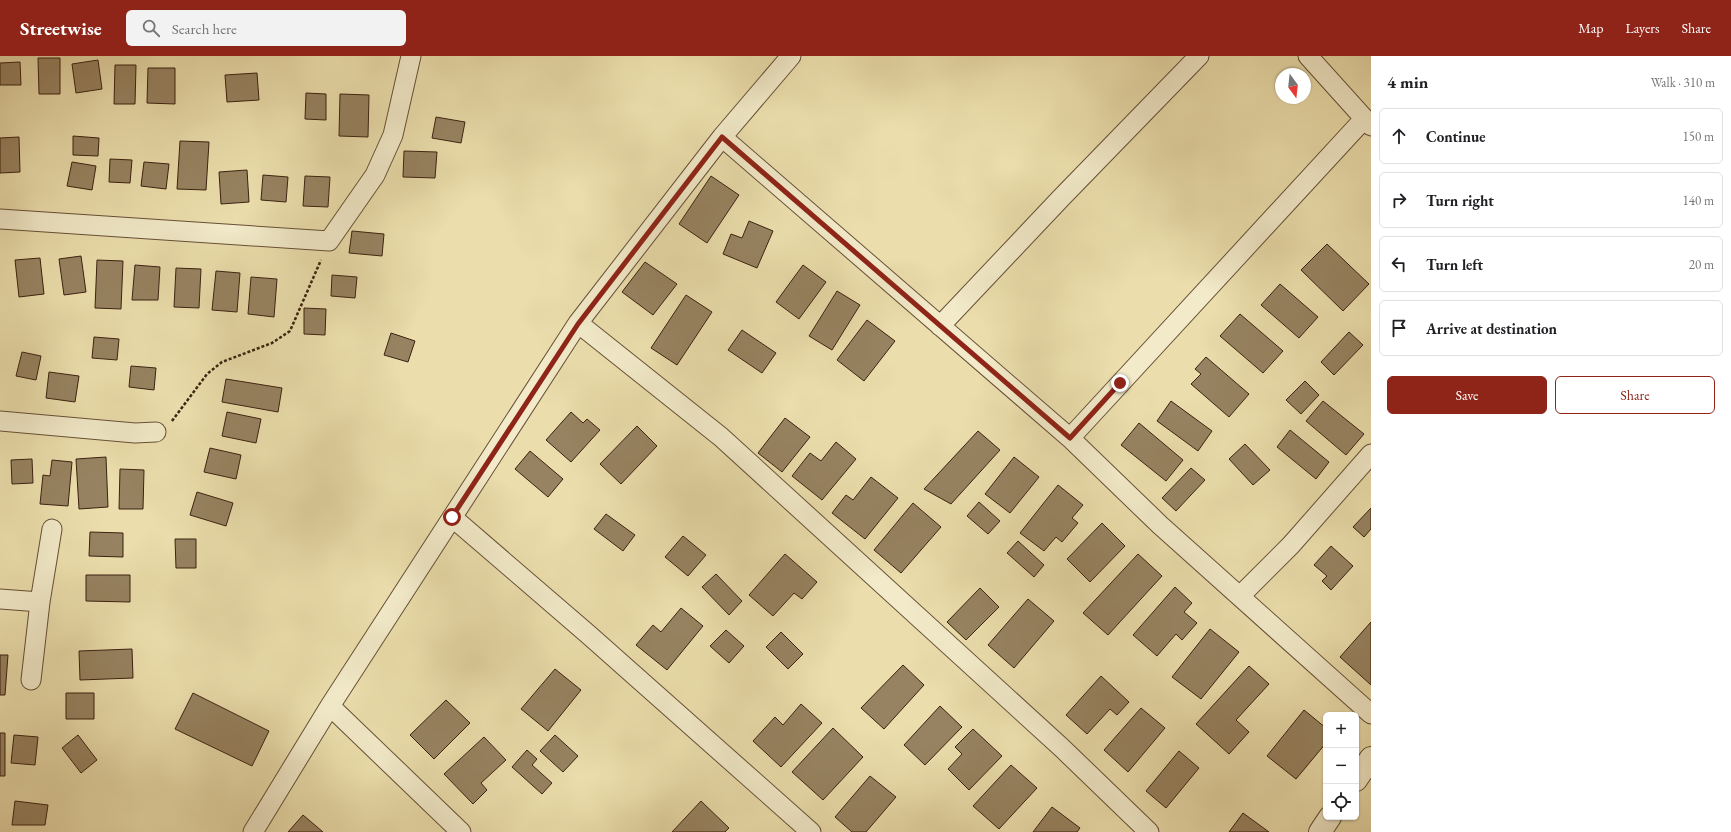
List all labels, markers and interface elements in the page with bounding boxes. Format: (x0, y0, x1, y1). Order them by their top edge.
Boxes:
search box (126, 10, 406, 46)
text: Streetwise (20, 16, 102, 41)
icon: search (140, 17, 162, 39)
text: Search here (172, 19, 237, 38)
text: Map (1578, 19, 1603, 37)
text: Layers (1625, 19, 1660, 37)
text: Share (1682, 19, 1711, 37)
north arrow (1275, 68, 1311, 104)
text: 4 min (1387, 71, 1428, 93)
text: Walk · 310 m (1651, 74, 1715, 91)
icon: ahead (1388, 125, 1410, 147)
text: Continue (1426, 127, 1486, 146)
text: 150 m (1683, 128, 1714, 145)
icon: right (1388, 189, 1410, 211)
text: Turn right (1426, 191, 1494, 210)
text: 140 m (1683, 192, 1714, 209)
icon: left (1388, 253, 1410, 275)
text: Turn left (1426, 255, 1483, 274)
text: 20 m (1689, 256, 1714, 273)
icon: arrive (1388, 317, 1410, 339)
text: Arrive at destination (1426, 319, 1557, 338)
route end (1111, 374, 1129, 392)
button: Save (1387, 376, 1547, 414)
button: Share (1555, 376, 1715, 414)
route start (443, 508, 461, 526)
map controls (1323, 712, 1359, 820)
button: + (1323, 712, 1359, 748)
button: − (1323, 748, 1359, 784)
button: locate (1323, 784, 1359, 820)

